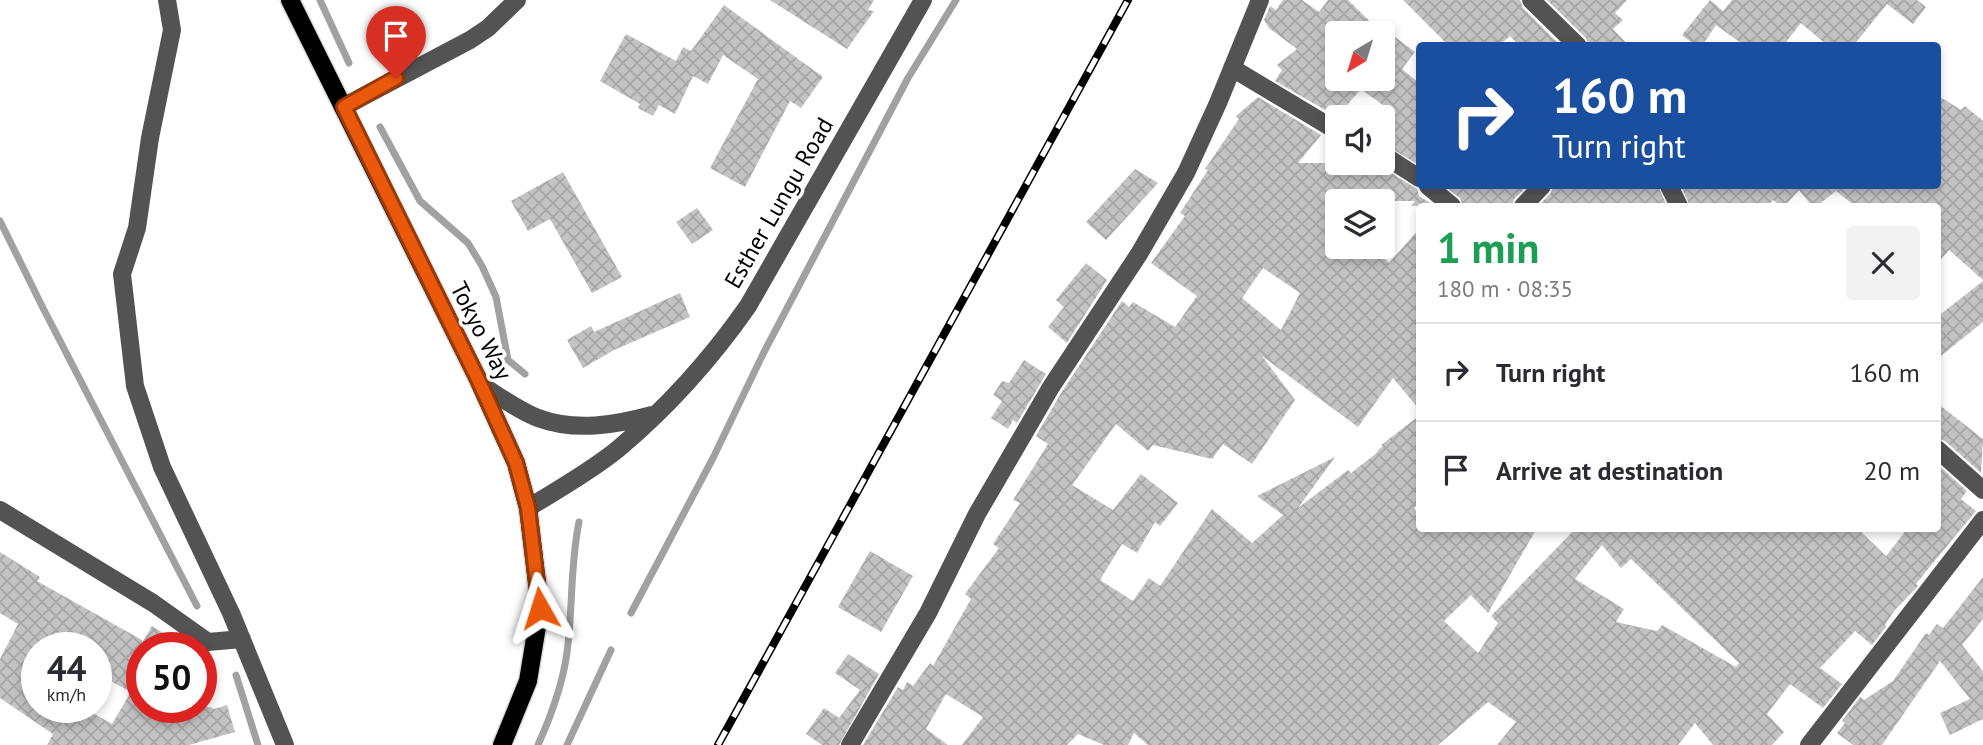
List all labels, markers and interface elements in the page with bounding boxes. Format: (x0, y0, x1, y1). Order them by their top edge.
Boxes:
pin (366, 6, 426, 78)
icon: arrive (377, 17, 415, 55)
north arrow (1325, 21, 1395, 91)
map controls (1325, 21, 1395, 259)
text: 160 m (1552, 63, 1687, 127)
icon: right (1437, 70, 1528, 161)
button: sound (1325, 105, 1395, 175)
street label: Esther Lungu Road (717, 112, 840, 294)
text: Turn right (1552, 125, 1686, 167)
button: layers (1325, 189, 1395, 259)
text: 1 min (1437, 220, 1539, 275)
button: close (1846, 226, 1920, 300)
text: 180 m · 08:35 (1437, 274, 1573, 303)
street label: Tokyo Way (444, 276, 519, 385)
icon: right (1437, 353, 1475, 391)
text: Turn right (1496, 356, 1605, 389)
text: 160 m (1849, 356, 1920, 389)
icon: arrive (1437, 451, 1475, 489)
text: Arrive at destination (1496, 454, 1723, 487)
text: 20 m (1864, 454, 1920, 487)
position arrow (503, 571, 577, 645)
speed limit sign: 50 (126, 632, 217, 723)
text: 44 (47, 645, 86, 691)
text: km/h (47, 683, 86, 706)

